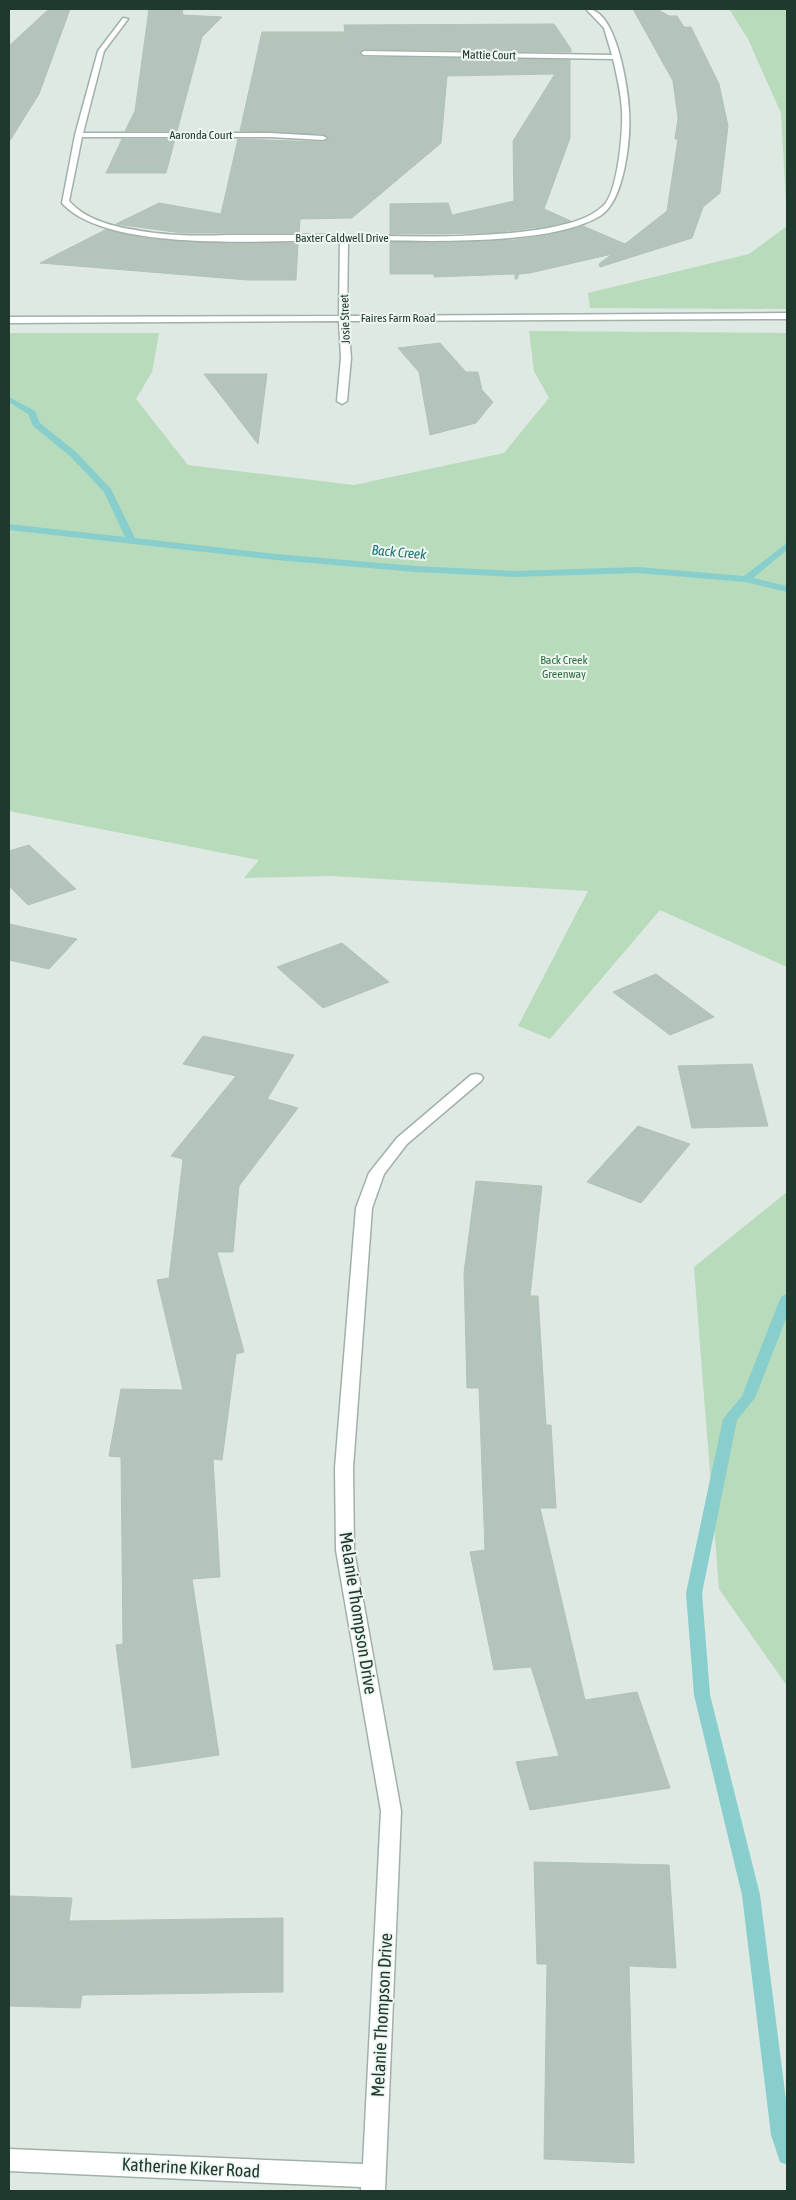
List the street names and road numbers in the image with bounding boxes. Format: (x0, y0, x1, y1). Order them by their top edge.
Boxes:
street label: Mattie Court (462, 48, 517, 62)
street label: Aaronda Court (169, 128, 233, 142)
street label: Baxter Caldwell Drive (295, 231, 389, 245)
street label: Josie Street (337, 293, 353, 344)
street label: Faires Farm Road (361, 311, 435, 325)
street label: Melanie Thompson Drive (335, 1530, 382, 1696)
street label: Melanie Thompson Drive (367, 1933, 396, 2097)
street label: Katherine Kiker Road (121, 2153, 261, 2182)

